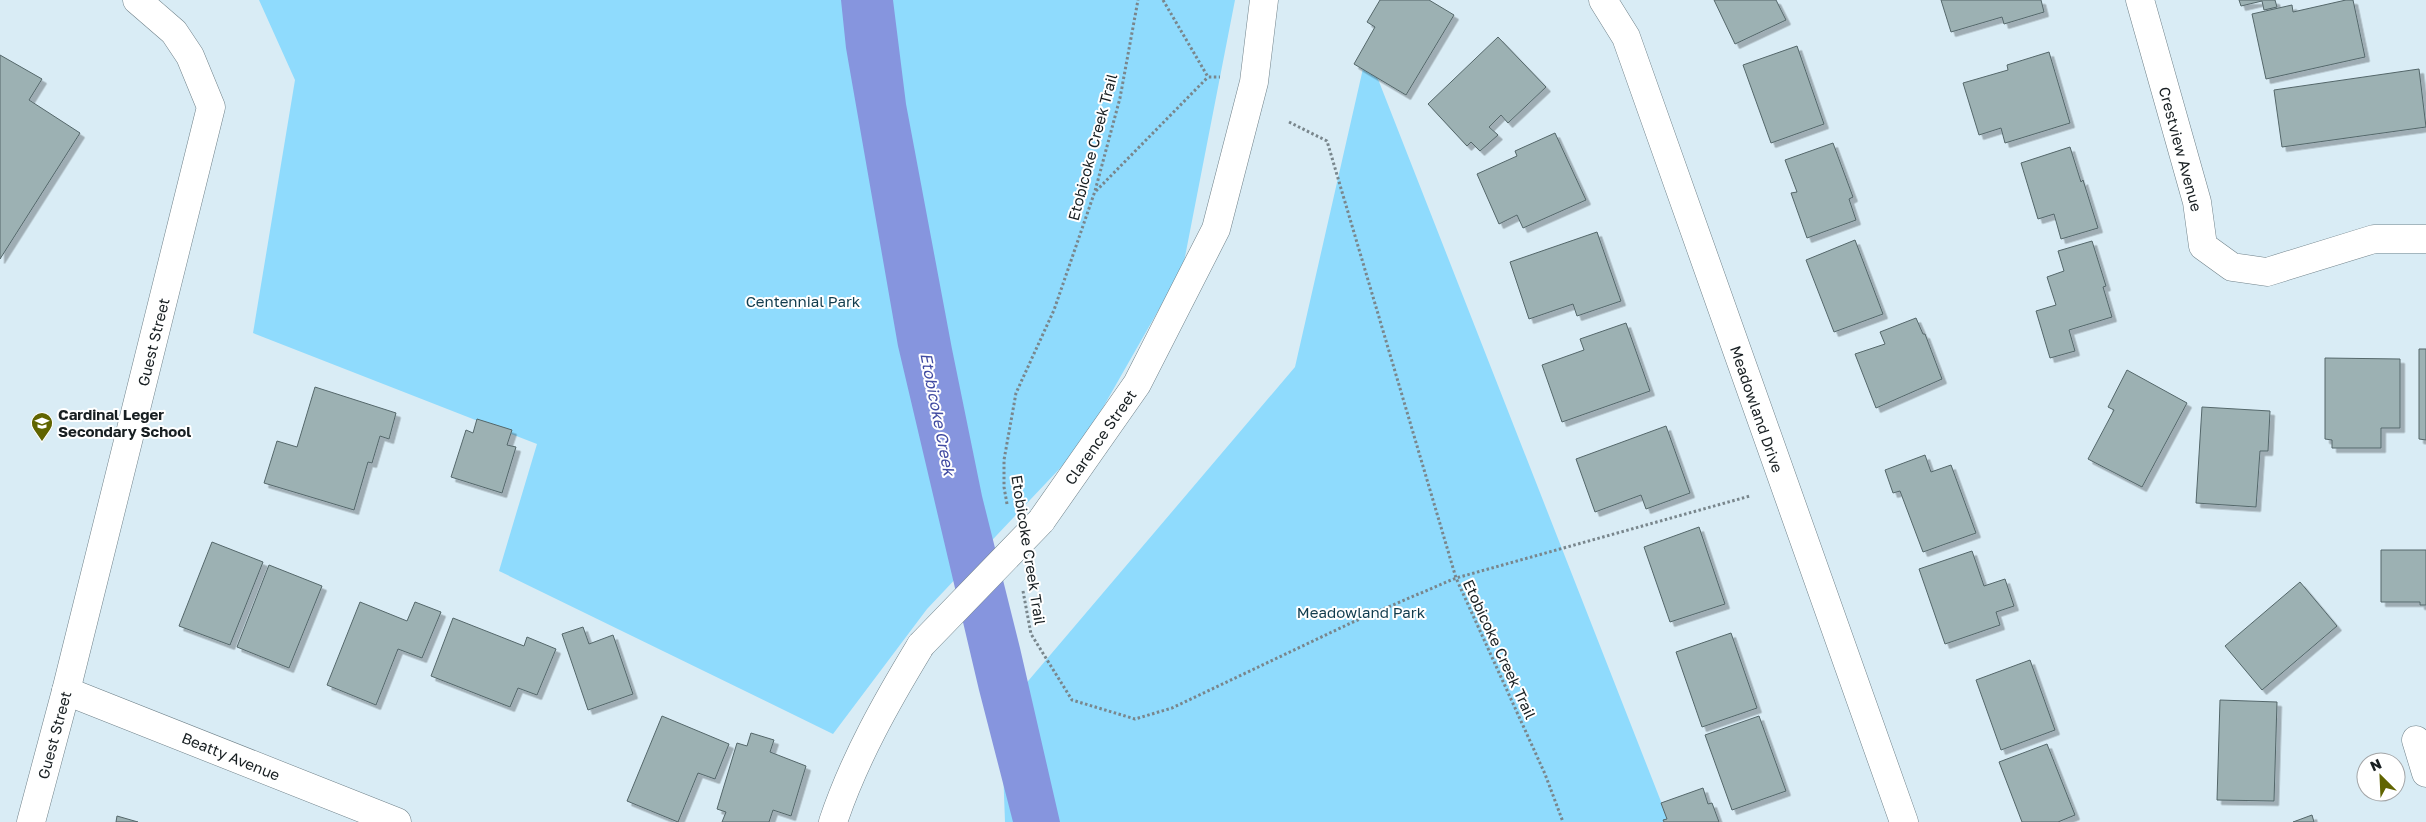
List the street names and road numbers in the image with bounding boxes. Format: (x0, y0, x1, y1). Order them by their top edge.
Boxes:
street label: Etobicoke Creek Trail (1064, 71, 1120, 223)
street label: Crestview Avenue (2156, 85, 2206, 214)
street label: Guest Street (133, 296, 173, 388)
street label: Meadowland Drive (1727, 343, 1787, 475)
street label: Clarence Street (1060, 386, 1140, 488)
street label: Etobicoke Creek Trail (1008, 474, 1050, 627)
street label: Etobicoke Creek Trail (1460, 576, 1540, 722)
street label: Guest Street (34, 689, 74, 781)
street label: Beatty Avenue (179, 728, 283, 784)

